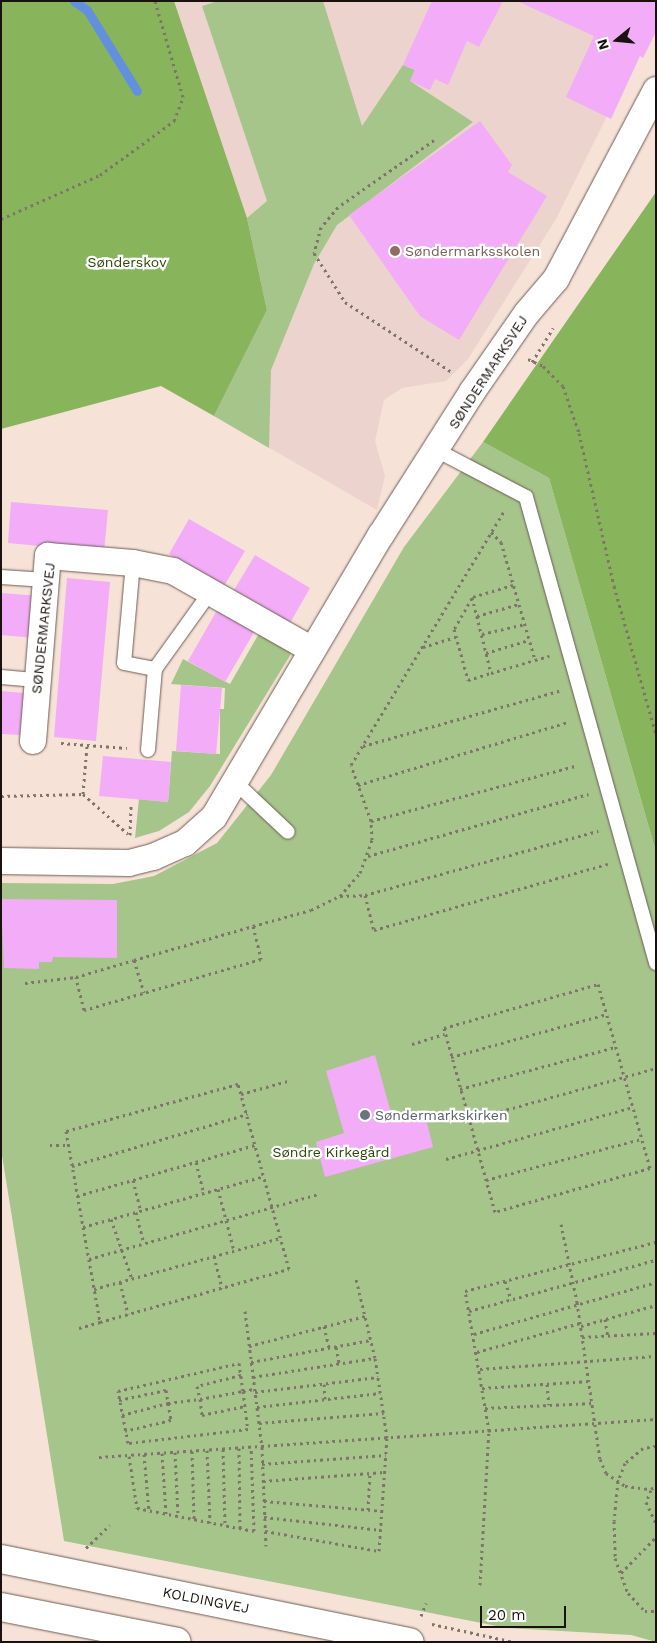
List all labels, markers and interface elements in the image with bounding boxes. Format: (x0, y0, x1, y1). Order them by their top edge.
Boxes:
north arrow (592, 15, 642, 65)
text: N (593, 37, 612, 52)
place label: Søndermarksskolen (405, 243, 540, 259)
marker: Søndermarksskolen (389, 245, 401, 257)
park label: Sønderskov (87, 254, 167, 270)
street label: SØNDERMARKSVEJ (445, 312, 531, 432)
street label: SØNDERMARKSVEJ (28, 561, 58, 695)
place label: Søndermarkskirken (375, 1107, 508, 1123)
marker: Søndermarkskirken (359, 1109, 371, 1121)
park label: Søndre Kirkegård (272, 1144, 390, 1160)
street label: KOLDINGVEJ (161, 1583, 251, 1617)
scale bar (482, 1596, 568, 1628)
text: 20 m (488, 1606, 526, 1624)

